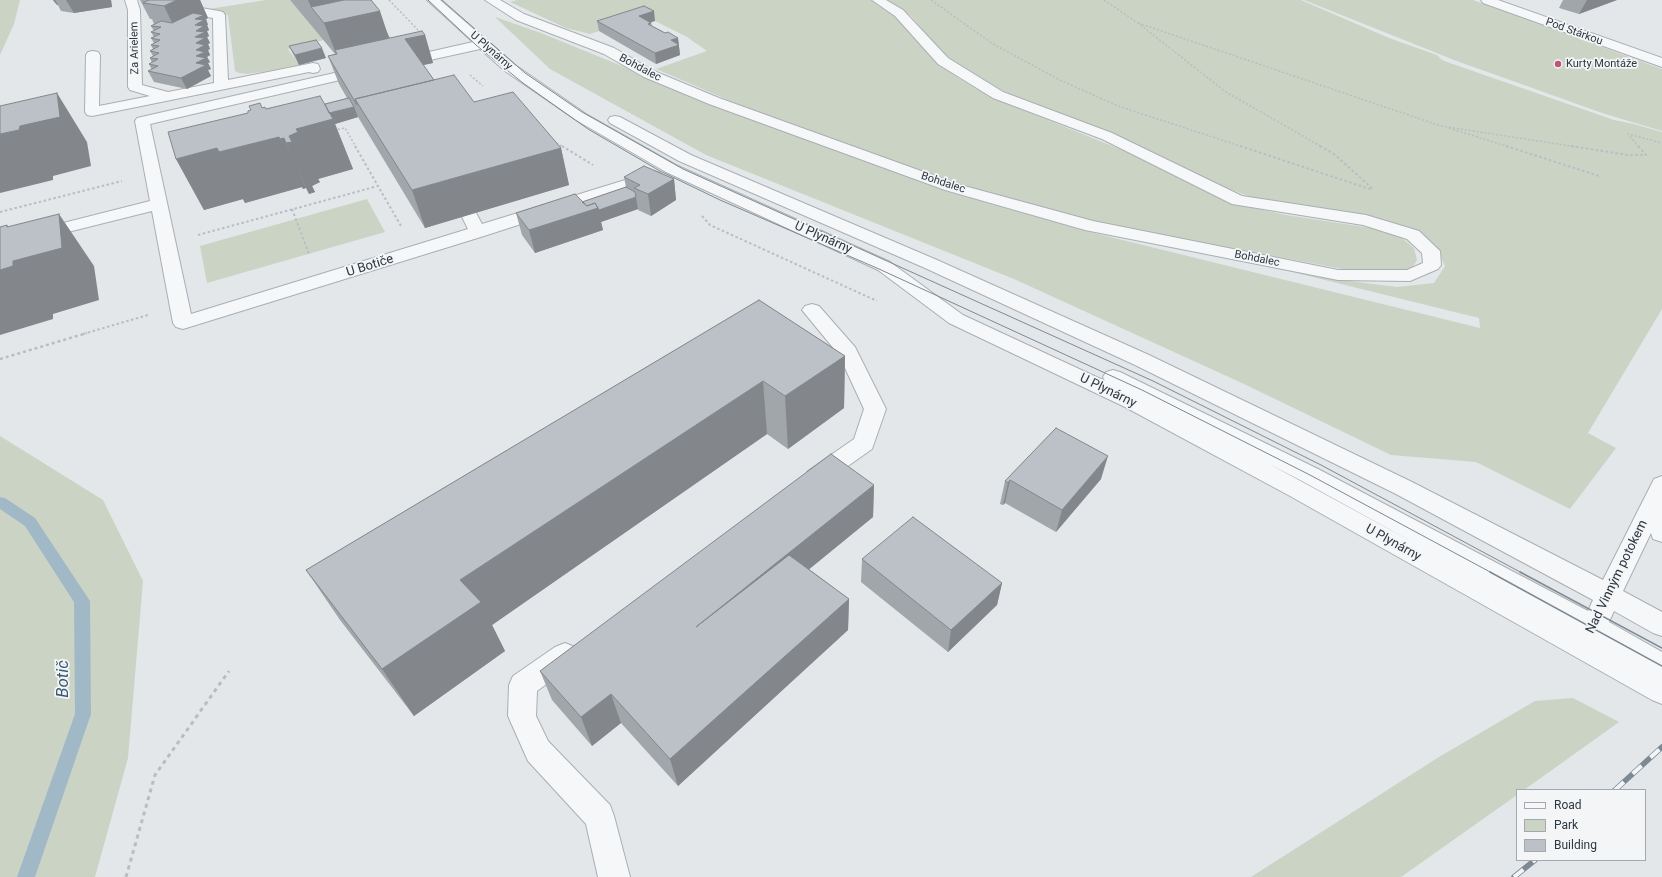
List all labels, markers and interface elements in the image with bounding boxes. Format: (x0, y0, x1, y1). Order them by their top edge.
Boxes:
street label: Pod Stárkou (1544, 16, 1604, 48)
street label: Za Arielem (128, 21, 142, 75)
street label: U Plynárny (467, 29, 515, 73)
street label: Bohdalec (617, 51, 663, 85)
place label: Kurty Montáže (1566, 57, 1637, 71)
marker: Kurty Montáže (1553, 59, 1563, 69)
street label: Bohdalec (919, 170, 967, 196)
street label: U Plynárny (792, 218, 854, 258)
street label: Bohdalec (1233, 248, 1281, 270)
street label: U Botiče (345, 251, 395, 281)
street label: U Plynárny (1077, 371, 1139, 411)
street label: Nad Vinným potokem (1583, 518, 1651, 636)
street label: U Plynárny (1362, 521, 1424, 565)
water label: Botič (54, 660, 74, 698)
legend (1516, 789, 1646, 861)
text: Road (1554, 798, 1582, 812)
text: Park (1554, 818, 1578, 832)
text: Building (1554, 838, 1597, 852)

